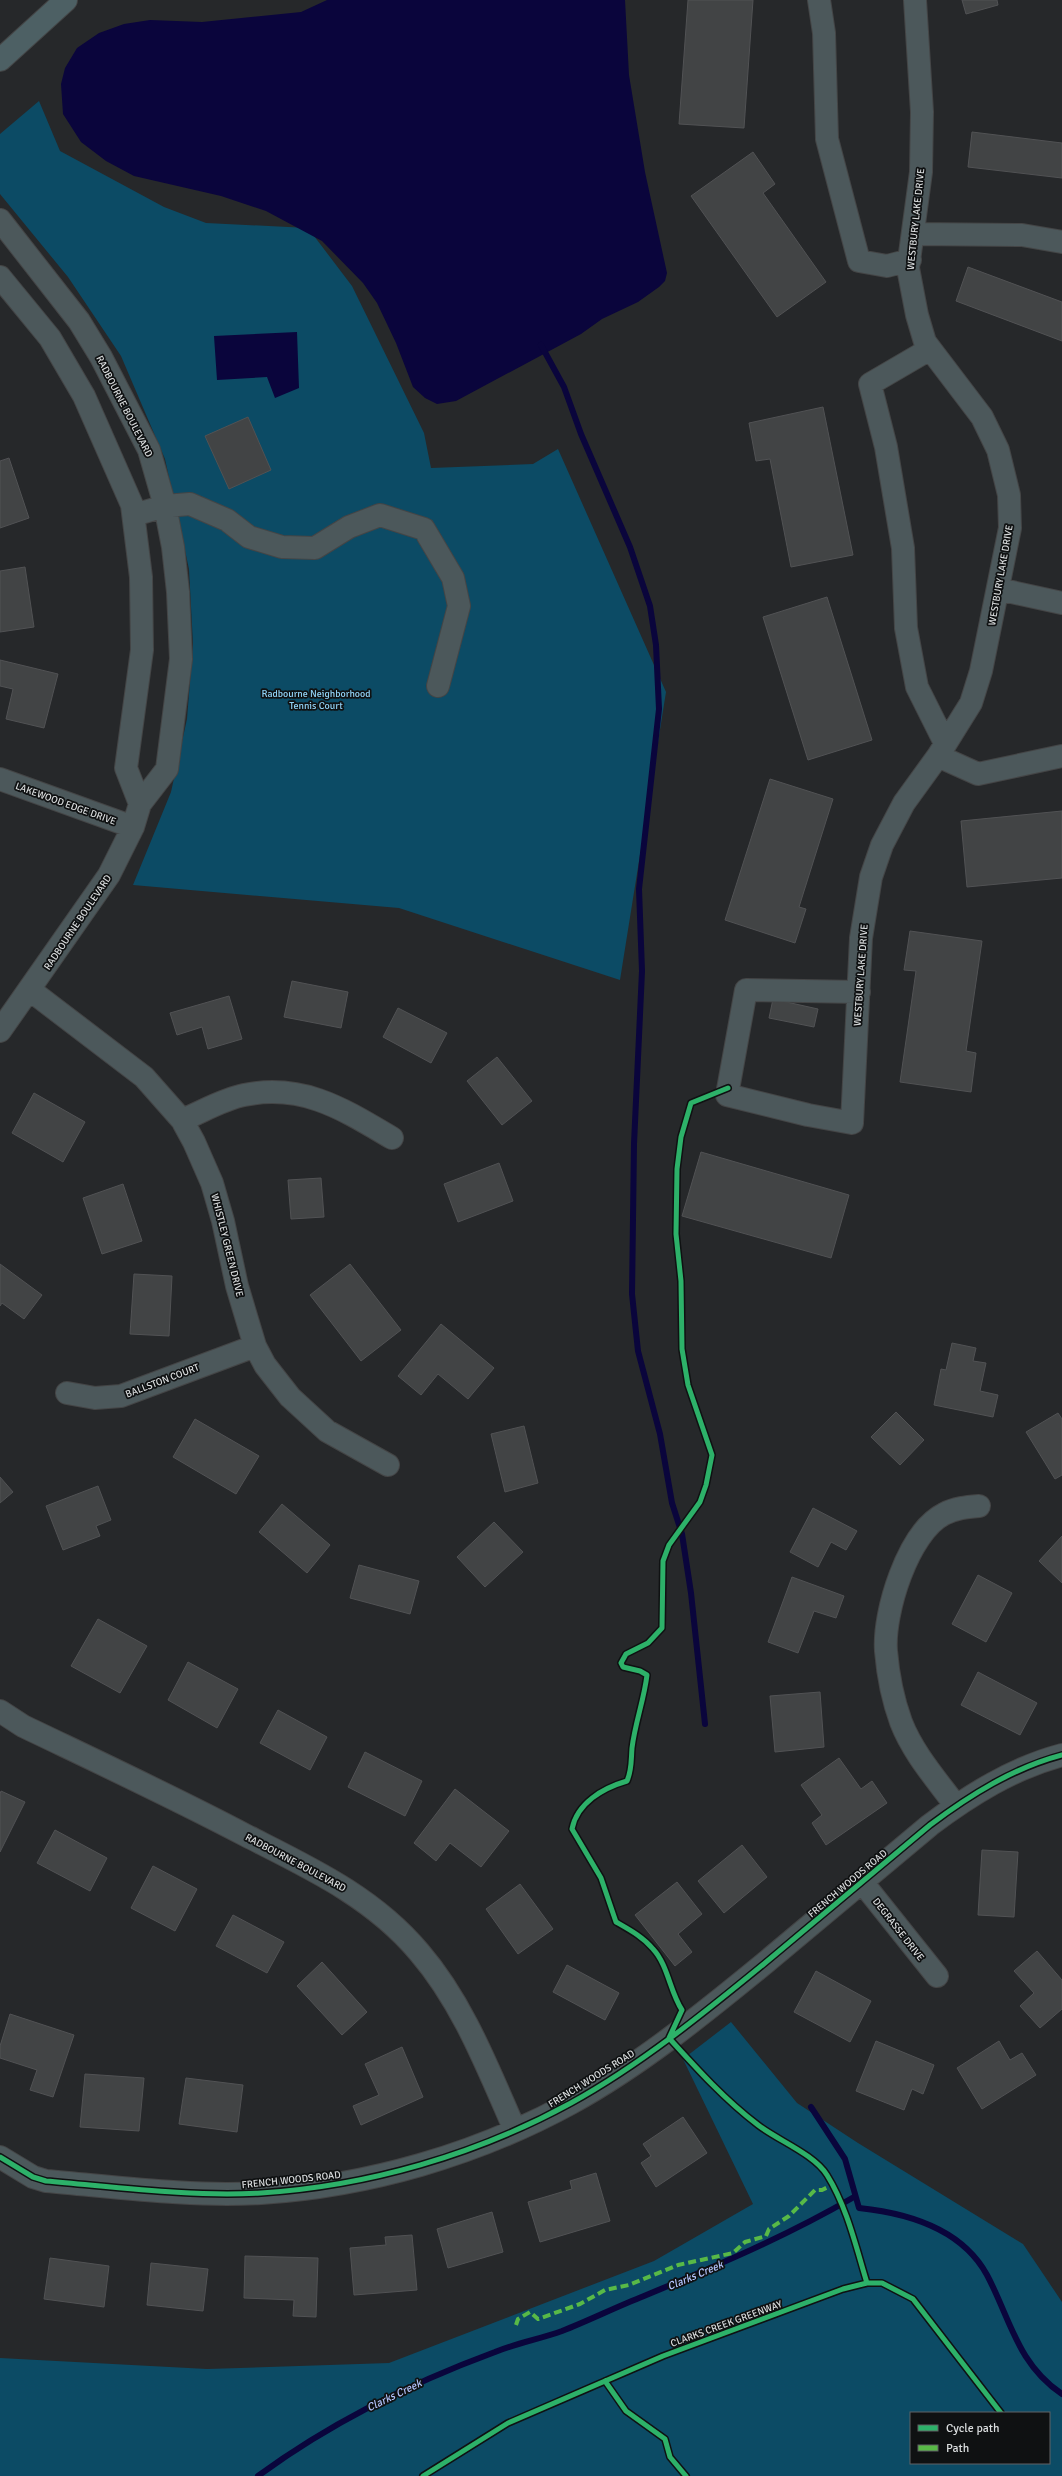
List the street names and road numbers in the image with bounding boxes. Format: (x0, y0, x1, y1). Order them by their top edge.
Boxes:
street label: WESTBURY LAKE DRIVE (905, 167, 927, 270)
street label: RADBOURNE BOULEVARD (93, 354, 155, 459)
street label: WESTBURY LAKE DRIVE (986, 524, 1016, 626)
street label: LAKEWOOD EDGE DRIVE (14, 780, 118, 828)
street label: RADBOURNE BOULEVARD (41, 873, 114, 973)
street label: WESTBURY LAKE DRIVE (851, 923, 871, 1026)
street label: WHISTLEY GREEN DRIVE (208, 1192, 246, 1298)
street label: BALLSTON COURT (124, 1361, 201, 1401)
street label: RADBOURNE BOULEVARD (243, 1831, 348, 1895)
street label: FRENCH WOODS ROAD (806, 1847, 890, 1920)
street label: DEGRASSE DRIVE (870, 1896, 927, 1964)
street label: FRENCH WOODS ROAD (546, 2047, 637, 2110)
street label: FRENCH WOODS ROAD (241, 2169, 341, 2191)
street label: CLARKS CREEK GREENWAY (669, 2298, 784, 2350)

